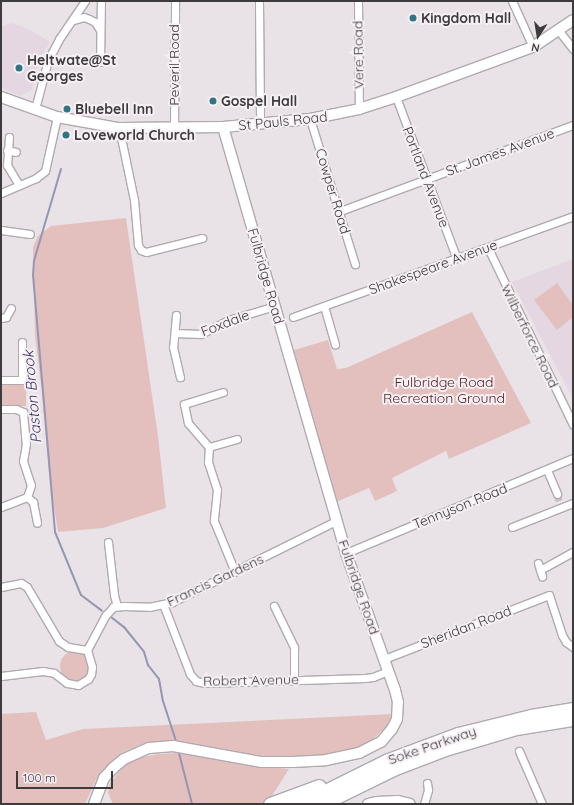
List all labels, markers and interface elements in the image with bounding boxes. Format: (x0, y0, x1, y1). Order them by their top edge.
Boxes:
place label: Kingdom Hall (421, 10, 511, 26)
marker: Kingdom Hall (408, 13, 418, 23)
north arrow (518, 16, 558, 56)
street label: Vere Road (349, 21, 367, 89)
street label: Peveril Road (166, 24, 182, 106)
text: N (530, 40, 541, 55)
place label: Heltwate@St Georges (27, 52, 116, 84)
marker: Heltwate@St Georges (14, 63, 24, 73)
place label: Gospel Hall (221, 93, 297, 109)
marker: Gospel Hall (208, 96, 218, 106)
place label: Bluebell Inn (75, 101, 153, 117)
marker: Bluebell Inn (62, 104, 72, 114)
street label: St Pauls Road (238, 108, 328, 134)
street label: Portland Avenue (399, 124, 453, 230)
street label: St. James Avenue (443, 125, 557, 179)
place label: Loveworld Church (74, 127, 195, 143)
marker: Loveworld Church (61, 130, 71, 140)
street label: Cowper Road (312, 146, 354, 236)
street label: Fulbridge Road (244, 226, 288, 326)
street label: Shakespeare Avenue (366, 236, 500, 298)
street label: Wilberforce Road (498, 281, 562, 391)
street label: Foxdale (198, 306, 252, 340)
water label: Paston Brook (19, 350, 45, 444)
park label: Fulbridge Road Recreation Ground (383, 374, 505, 406)
street label: Tennyson Road (410, 479, 510, 533)
street label: Fulbridge Road (335, 537, 383, 637)
street label: Francis Gardens (164, 550, 266, 610)
street label: Sheridan Road (418, 602, 514, 652)
street label: Robert Avenue (203, 671, 299, 689)
street label: Soke Parkway (386, 722, 478, 768)
scale bar (18, 763, 115, 789)
text: 100 m (23, 770, 56, 785)

